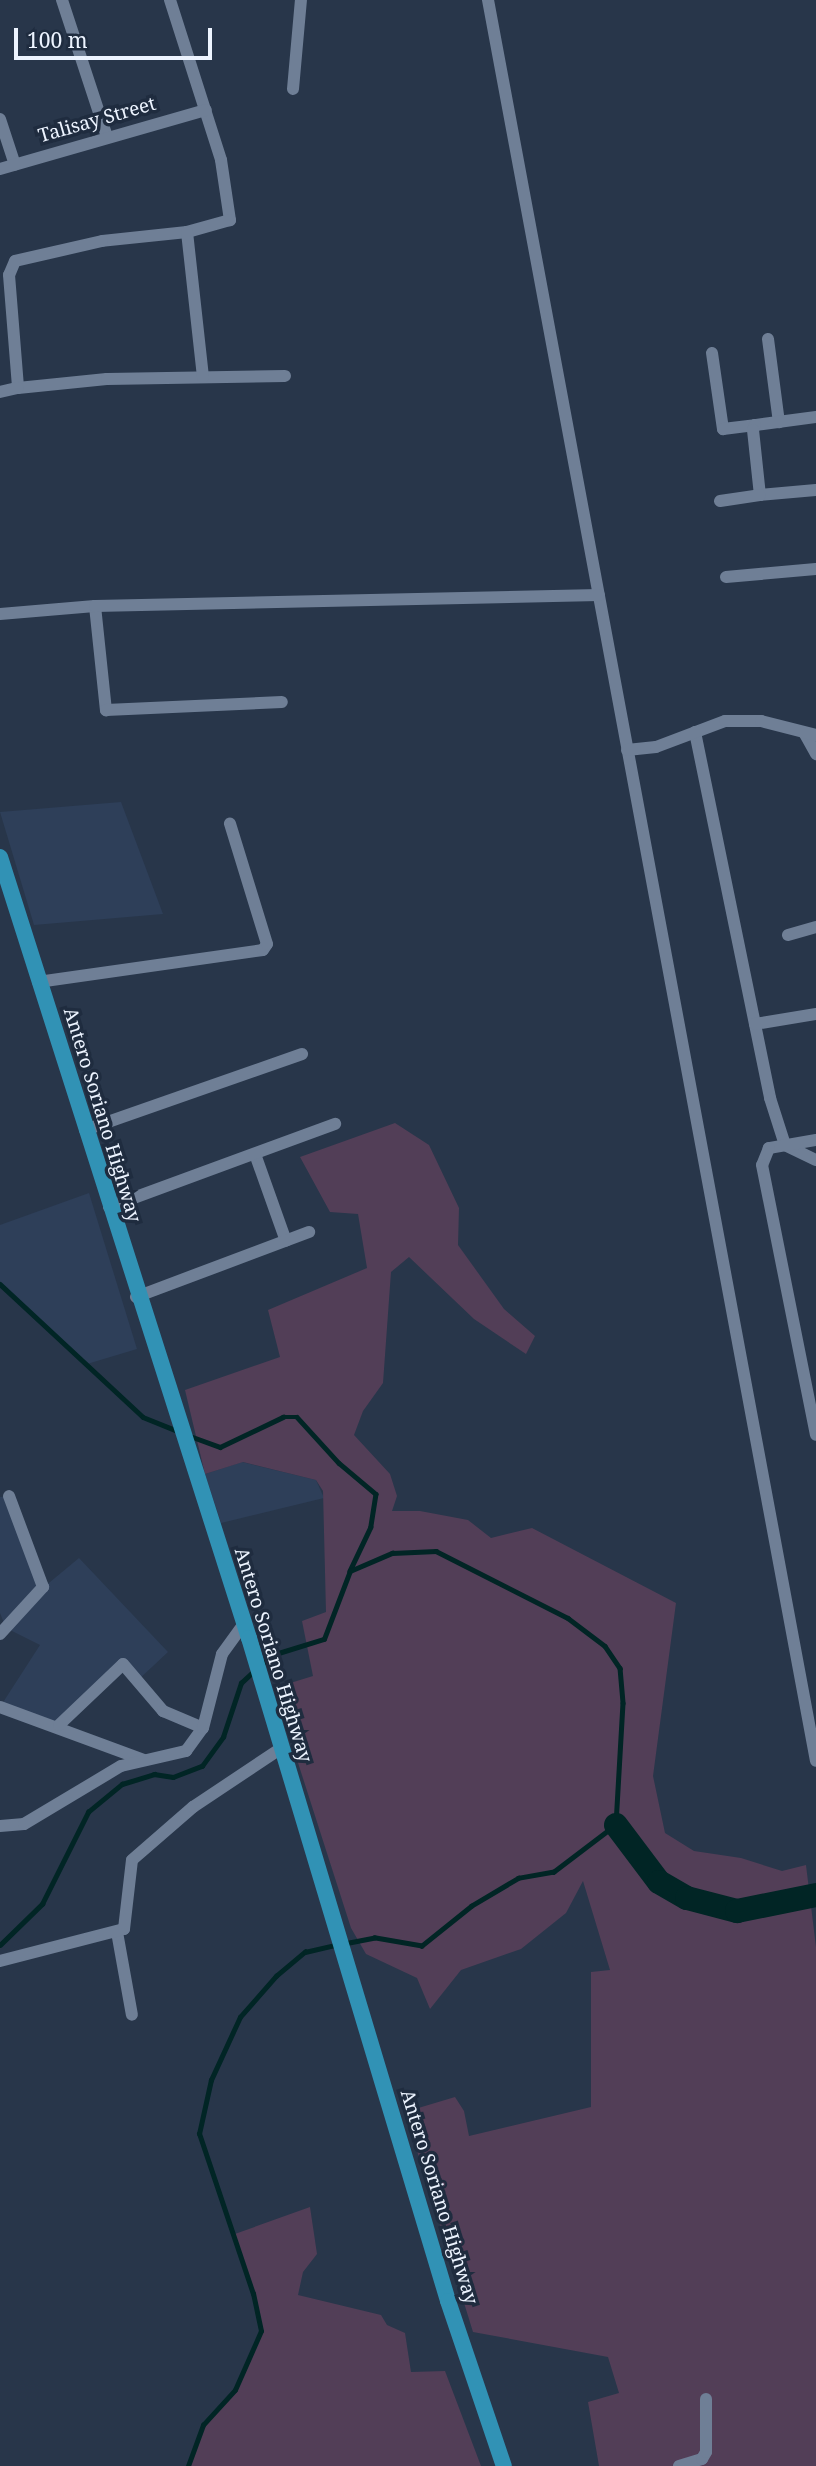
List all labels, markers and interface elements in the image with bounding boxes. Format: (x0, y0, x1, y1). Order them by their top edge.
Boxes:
scale bar (18, 14, 215, 58)
text: 100 m (27, 26, 88, 54)
street label: Talisay Street (36, 92, 158, 148)
street label: Antero Soriano Highway (58, 1005, 146, 1225)
street label: Antero Soriano Highway (229, 1545, 317, 1765)
street label: Antero Soriano Highway (395, 2087, 483, 2307)

